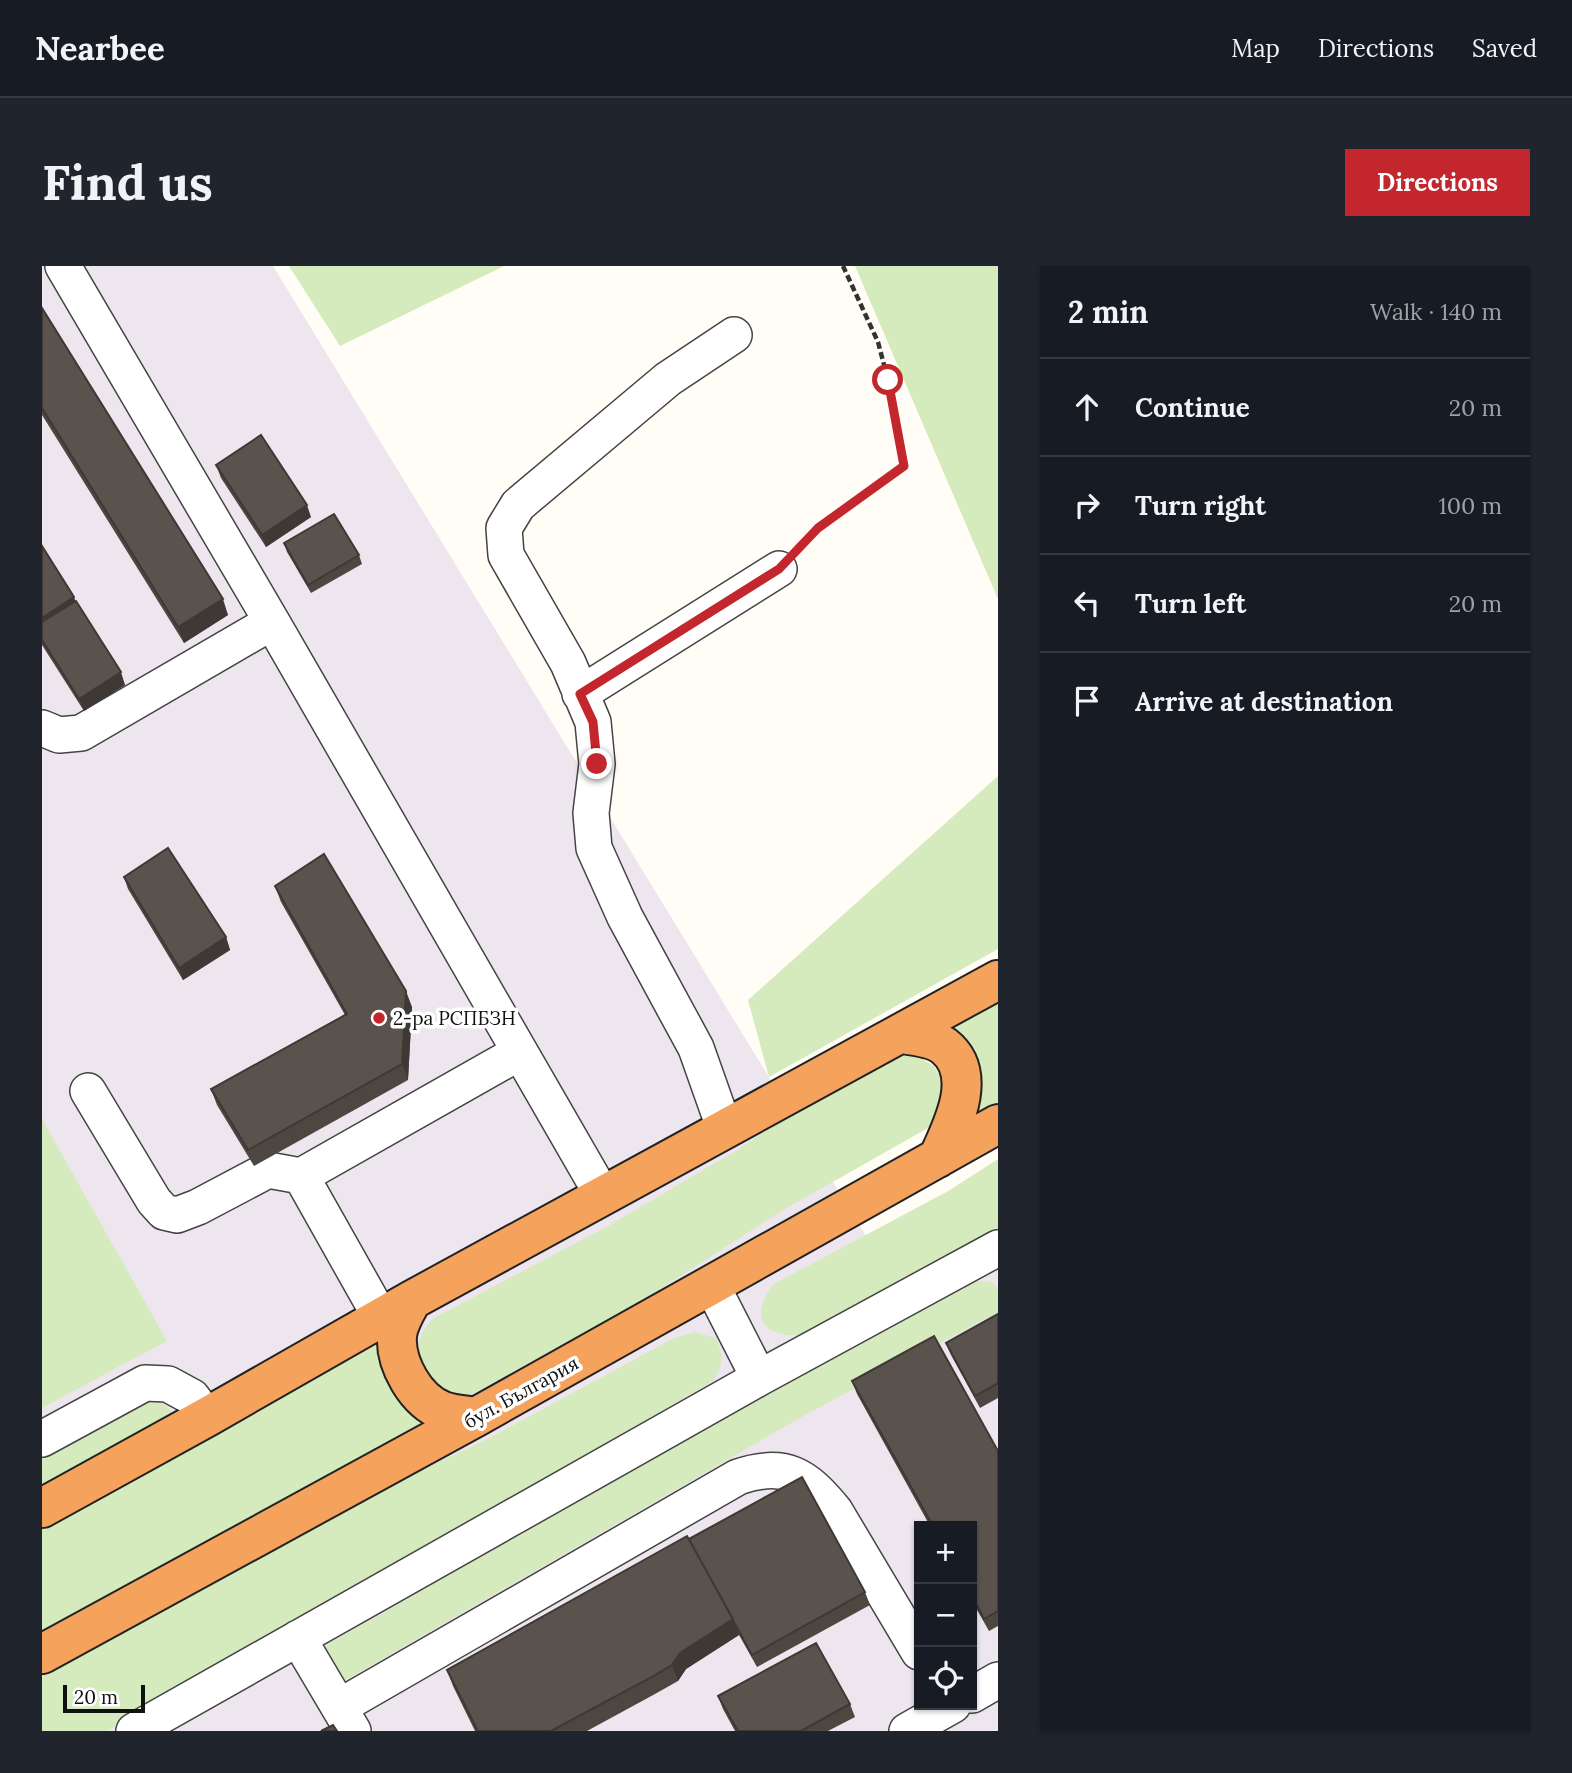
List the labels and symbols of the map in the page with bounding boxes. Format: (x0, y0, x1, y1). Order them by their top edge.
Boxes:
route start (872, 364, 903, 395)
route end (581, 748, 612, 779)
place label: 2-ра РСПБЗН (393, 1006, 516, 1030)
marker: 2-ра РСПБЗН (371, 1010, 387, 1026)
street label: бул. България (460, 1351, 582, 1433)
scale bar (63, 1682, 145, 1714)

